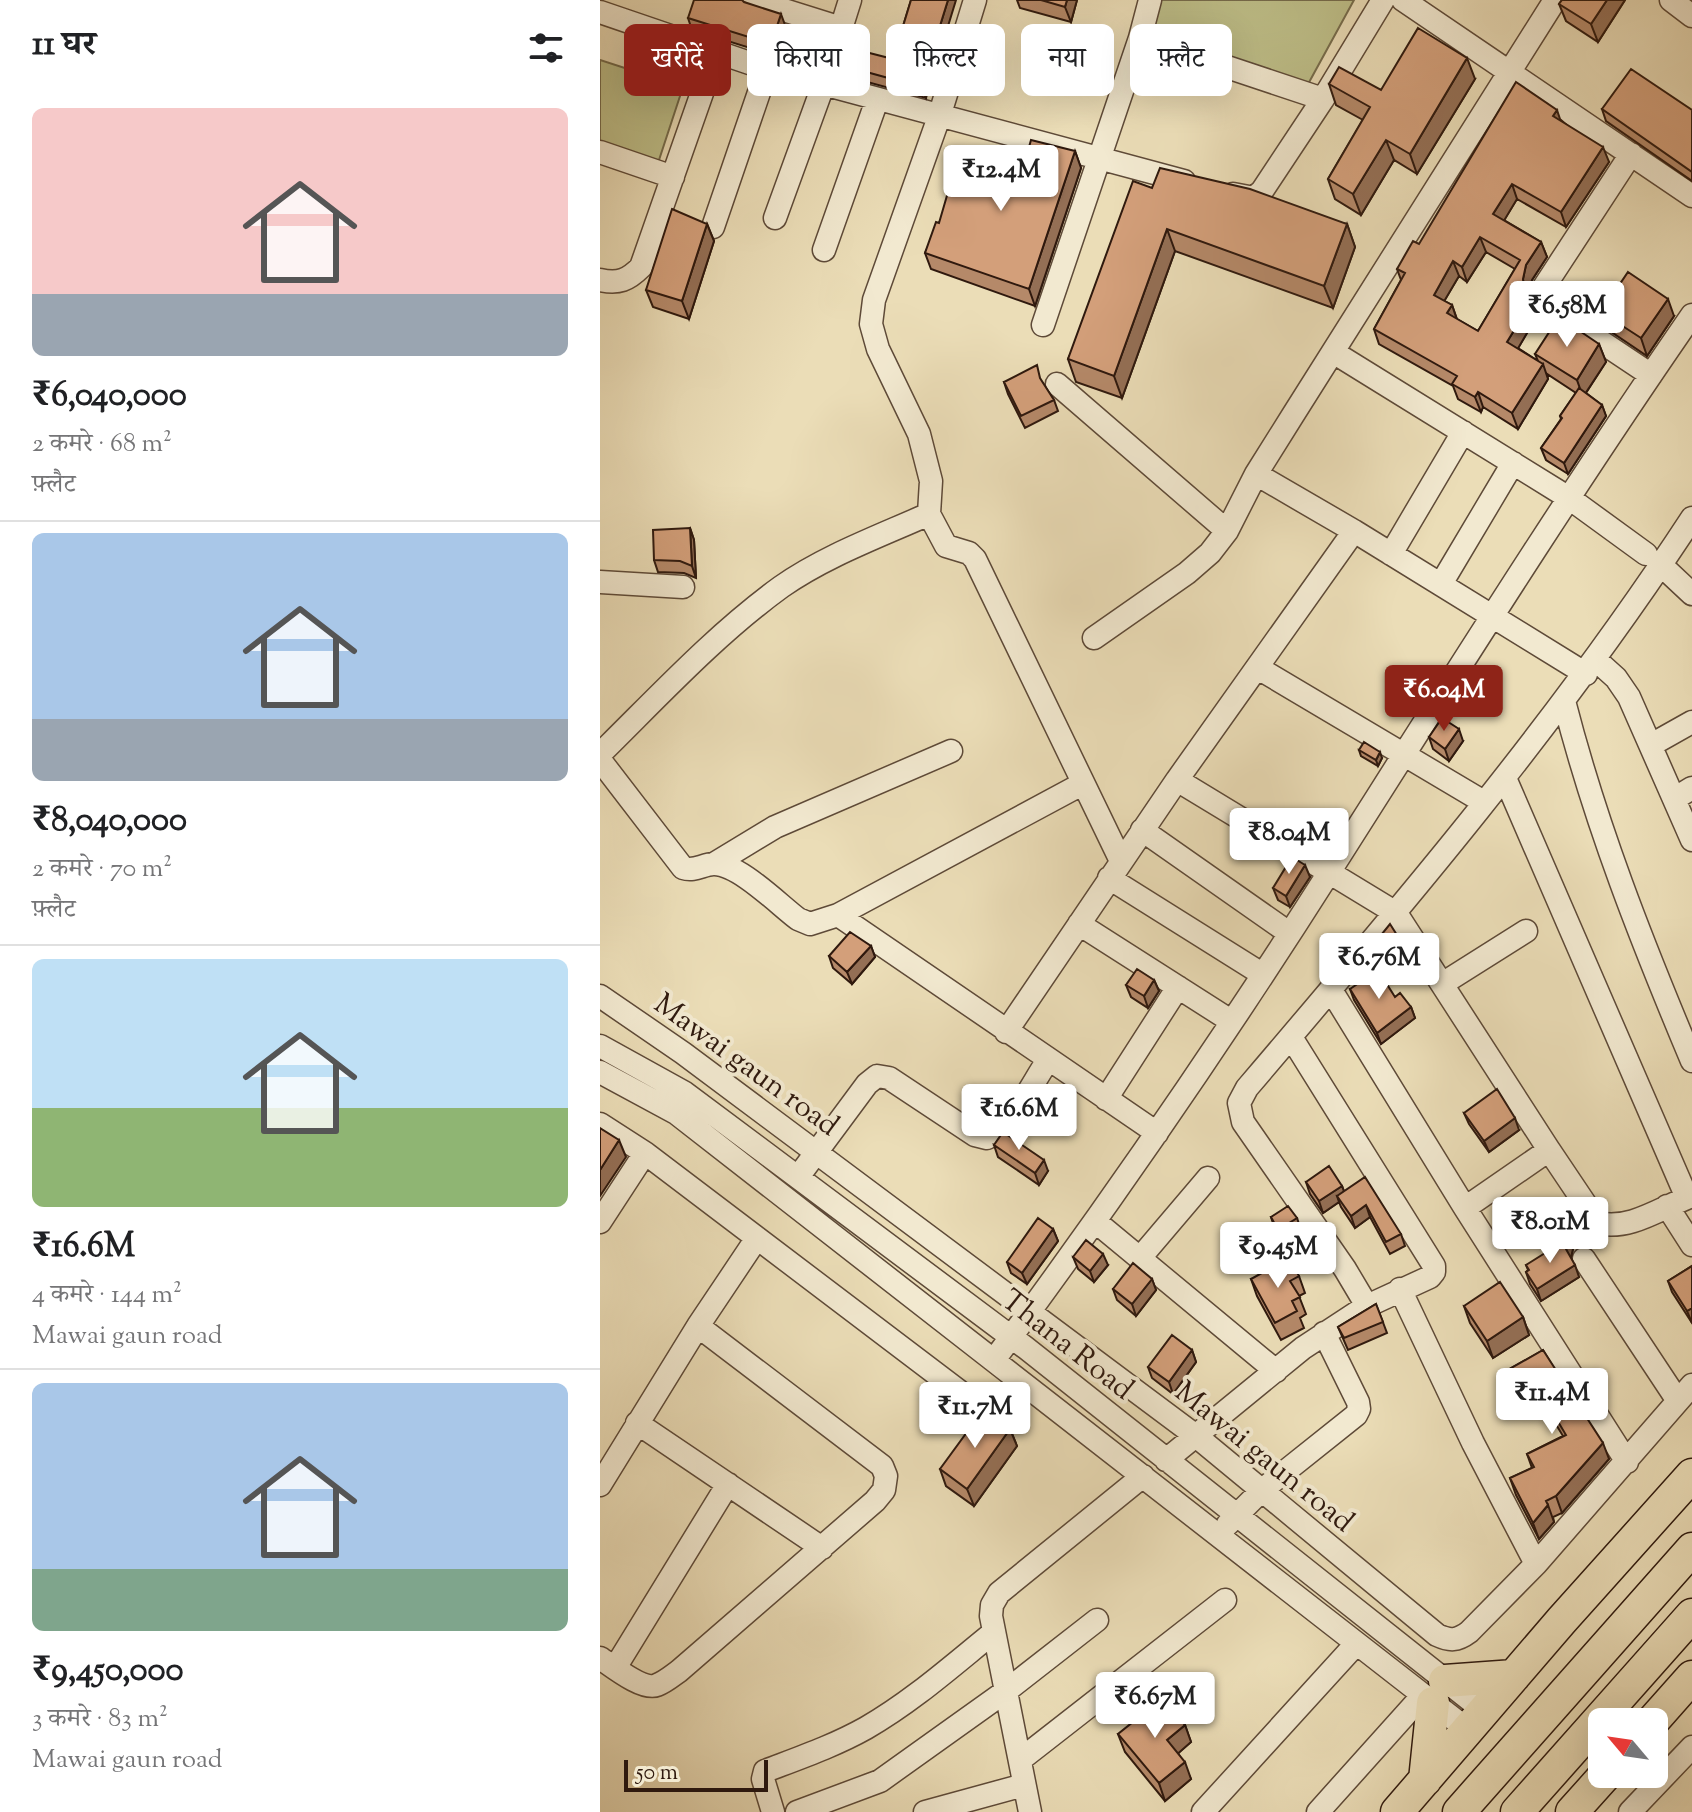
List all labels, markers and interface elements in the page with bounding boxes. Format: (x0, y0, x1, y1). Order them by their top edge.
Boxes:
text: 11 घर (32, 21, 96, 70)
chip: खरीदें (624, 24, 731, 96)
chip: किराया (747, 24, 870, 96)
chip: फ़िल्टर (886, 24, 1005, 96)
chip: नया (1021, 24, 1114, 96)
chip: फ़्लैट (1130, 24, 1232, 96)
icon: filters (524, 26, 568, 70)
pin: ₹12.4M (936, 145, 1066, 213)
text: ₹12.4M (961, 152, 1041, 189)
icon: home (228, 160, 372, 304)
pin: ₹6.58M (1502, 281, 1632, 349)
text: ₹6.58M (1527, 288, 1607, 325)
text: ₹6,040,000 (32, 372, 187, 421)
text: 2 कमरे · 68 m² (32, 426, 172, 463)
text: फ़्लैट (32, 467, 75, 504)
icon: home (228, 585, 372, 729)
pin: ₹6.04M (1379, 665, 1509, 733)
text: ₹6.04M (1403, 672, 1485, 709)
text: ₹8,040,000 (32, 797, 187, 846)
pin: ₹8.04M (1224, 808, 1354, 876)
text: ₹8.04M (1248, 815, 1330, 852)
text: 2 कमरे · 70 m² (32, 851, 172, 888)
text: फ़्लैट (32, 892, 75, 929)
pin: ₹6.76M (1314, 933, 1444, 1001)
text: ₹6.76M (1337, 940, 1421, 977)
street label: Mawai gaun road (644, 984, 847, 1148)
icon: home (228, 1011, 372, 1155)
pin: ₹16.6M (954, 1084, 1084, 1152)
text: ₹16.6M (980, 1091, 1058, 1128)
pin: ₹8.01M (1485, 1197, 1615, 1265)
text: ₹8.01M (1510, 1204, 1590, 1241)
pin: ₹9.45M (1213, 1222, 1343, 1290)
text: ₹16.6M (32, 1223, 135, 1272)
text: ₹9.45M (1238, 1229, 1318, 1266)
text: 4 कमरे · 144 m² (32, 1277, 182, 1314)
street label: Thana Road (991, 1280, 1142, 1412)
text: Mawai gaun road (32, 1318, 222, 1355)
pin: ₹11.4M (1487, 1368, 1617, 1436)
street label: Mawai gaun road (1165, 1372, 1362, 1544)
text: ₹11.4M (1514, 1375, 1590, 1412)
pin: ₹11.7M (910, 1382, 1040, 1450)
text: ₹11.7M (937, 1389, 1013, 1426)
icon: home (228, 1435, 372, 1579)
text: ₹9,450,000 (32, 1647, 184, 1696)
pin: ₹6.67M (1090, 1672, 1220, 1740)
text: ₹6.67M (1114, 1679, 1196, 1716)
text: 3 कमरे · 83 m² (32, 1701, 168, 1738)
north arrow (1588, 1708, 1668, 1788)
map controls (1588, 1708, 1668, 1788)
text: Mawai gaun road (32, 1742, 222, 1779)
scale bar (624, 1756, 768, 1792)
text: 50 m (636, 1758, 678, 1790)

